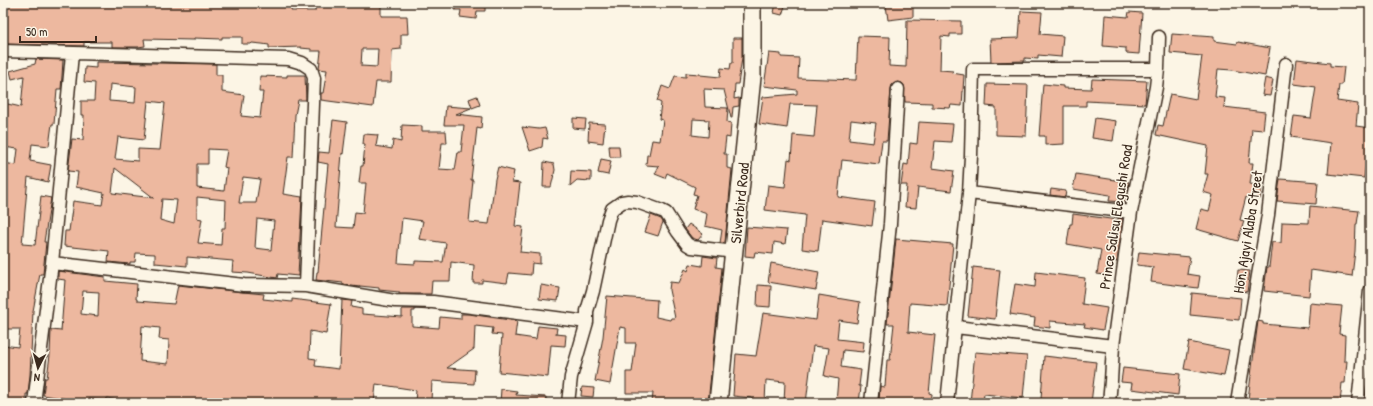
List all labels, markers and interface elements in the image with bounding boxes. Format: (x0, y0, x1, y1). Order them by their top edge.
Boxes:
scale bar (20, 18, 96, 44)
text: 50 m (26, 23, 47, 40)
street label: Prince Salisu Elegushi Road (1094, 143, 1137, 291)
street label: Silverbird Road (725, 161, 754, 244)
street label: Hon. Ajayi Alaba Street (1227, 168, 1268, 295)
north arrow (18, 348, 58, 388)
text: N (33, 371, 41, 385)

